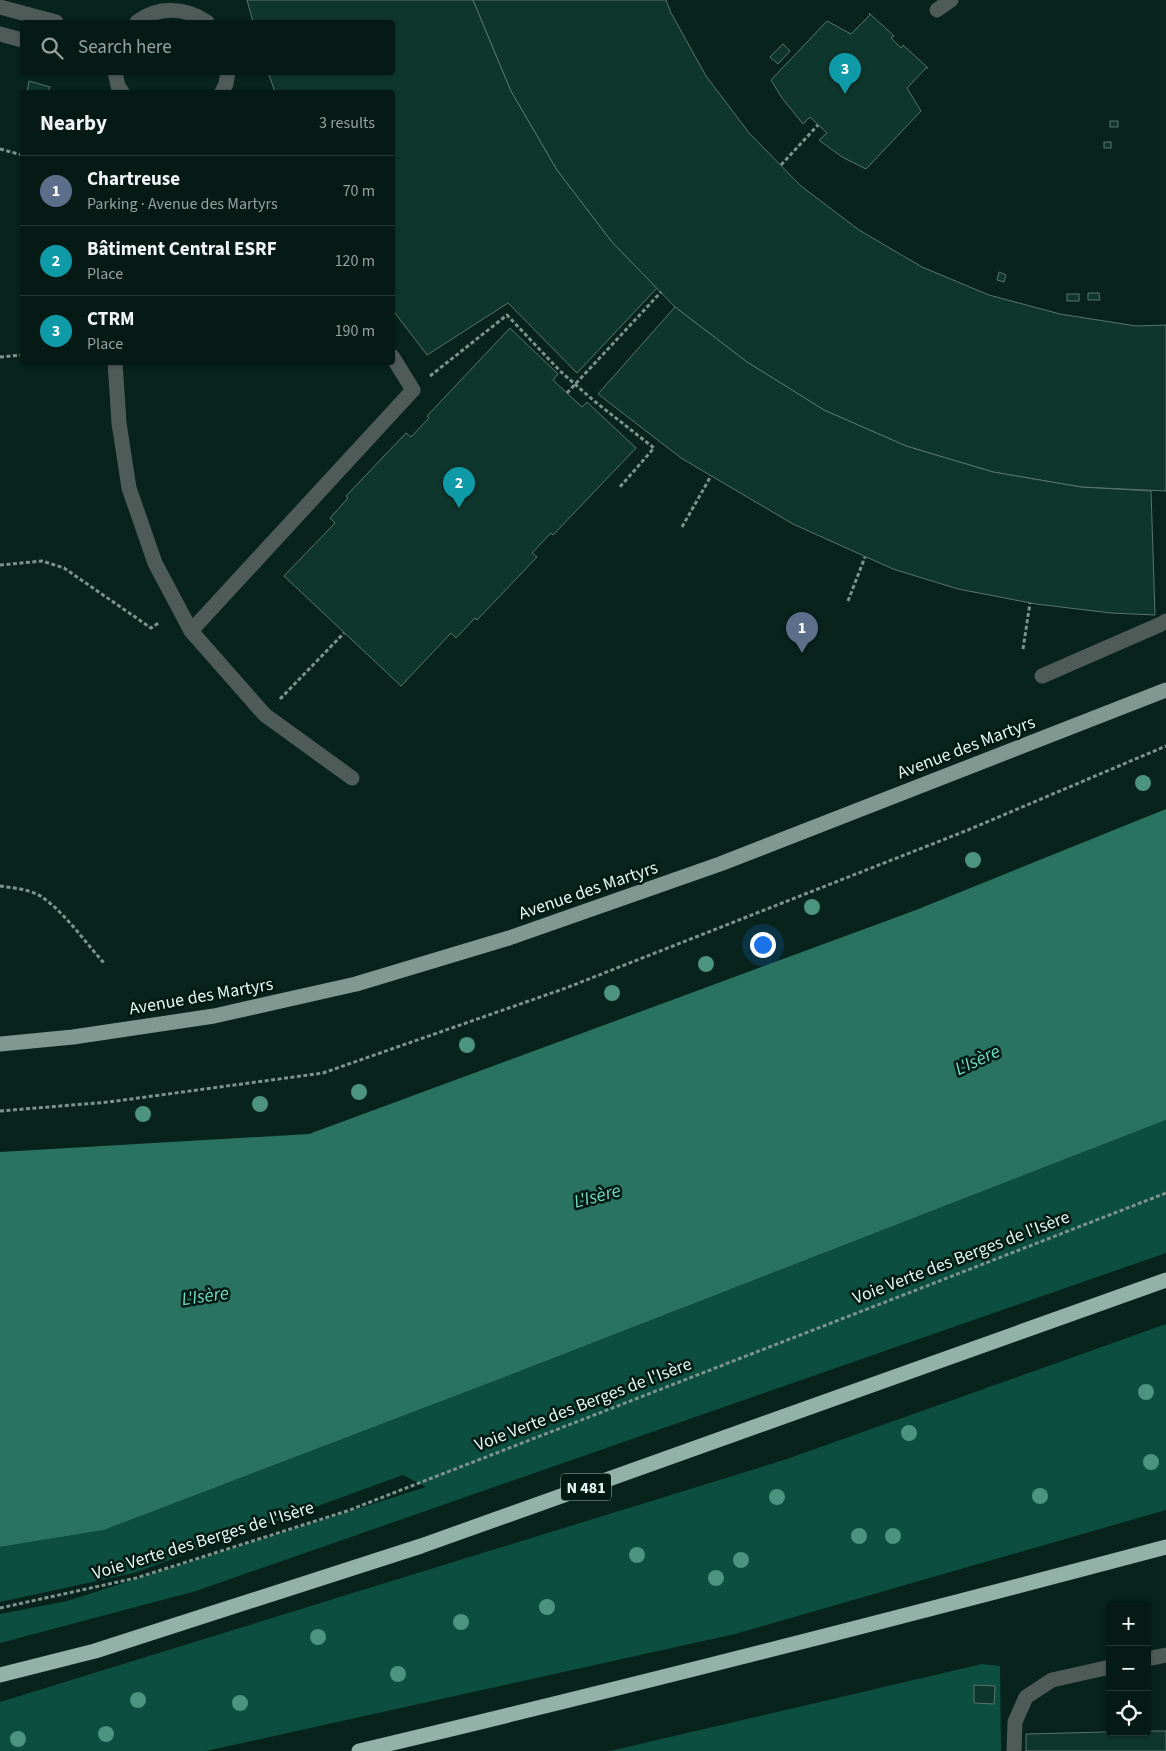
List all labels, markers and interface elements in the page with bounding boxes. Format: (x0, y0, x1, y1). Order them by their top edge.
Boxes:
search box (20, 20, 395, 75)
icon: search (38, 34, 66, 62)
text: Search here (78, 34, 172, 61)
pin: 3 (829, 53, 861, 94)
text: Nearby (40, 108, 107, 138)
text: 3 results (319, 112, 375, 134)
text: Chartreuse (87, 166, 180, 193)
text: 1 (52, 180, 60, 202)
text: 70 m (343, 180, 375, 202)
text: Parking · Avenue des Martyrs (87, 193, 278, 215)
text: Bâtiment Central ESRF (87, 236, 277, 263)
text: 2 (52, 250, 60, 272)
text: 120 m (335, 250, 375, 272)
text: Place (87, 263, 123, 285)
text: CTRM (87, 306, 135, 333)
text: 3 (52, 320, 60, 342)
text: 190 m (335, 320, 375, 342)
text: Place (87, 333, 123, 355)
pin: 2 (443, 467, 475, 508)
pin: 1 (786, 612, 818, 653)
street label: Avenue des Martyrs (894, 710, 1039, 785)
street label: Avenue des Martyrs (515, 855, 661, 926)
your location (750, 932, 776, 958)
street label: Avenue des Martyrs (127, 972, 275, 1021)
water label: L'Isère (950, 1038, 1005, 1083)
water label: L'Isère (571, 1177, 624, 1216)
street label: Voie Verte des Berges de l'Isère (849, 1204, 1073, 1310)
water label: L'Isère (180, 1280, 231, 1313)
street label: Voie Verte des Berges de l'Isère (471, 1351, 695, 1457)
road number: N 481 (561, 1474, 611, 1500)
street label: Voie Verte des Berges de l'Isère (89, 1495, 317, 1586)
map controls (1106, 1601, 1151, 1736)
button: + (1106, 1601, 1151, 1646)
button: − (1106, 1646, 1151, 1691)
button: locate (1106, 1691, 1151, 1736)

